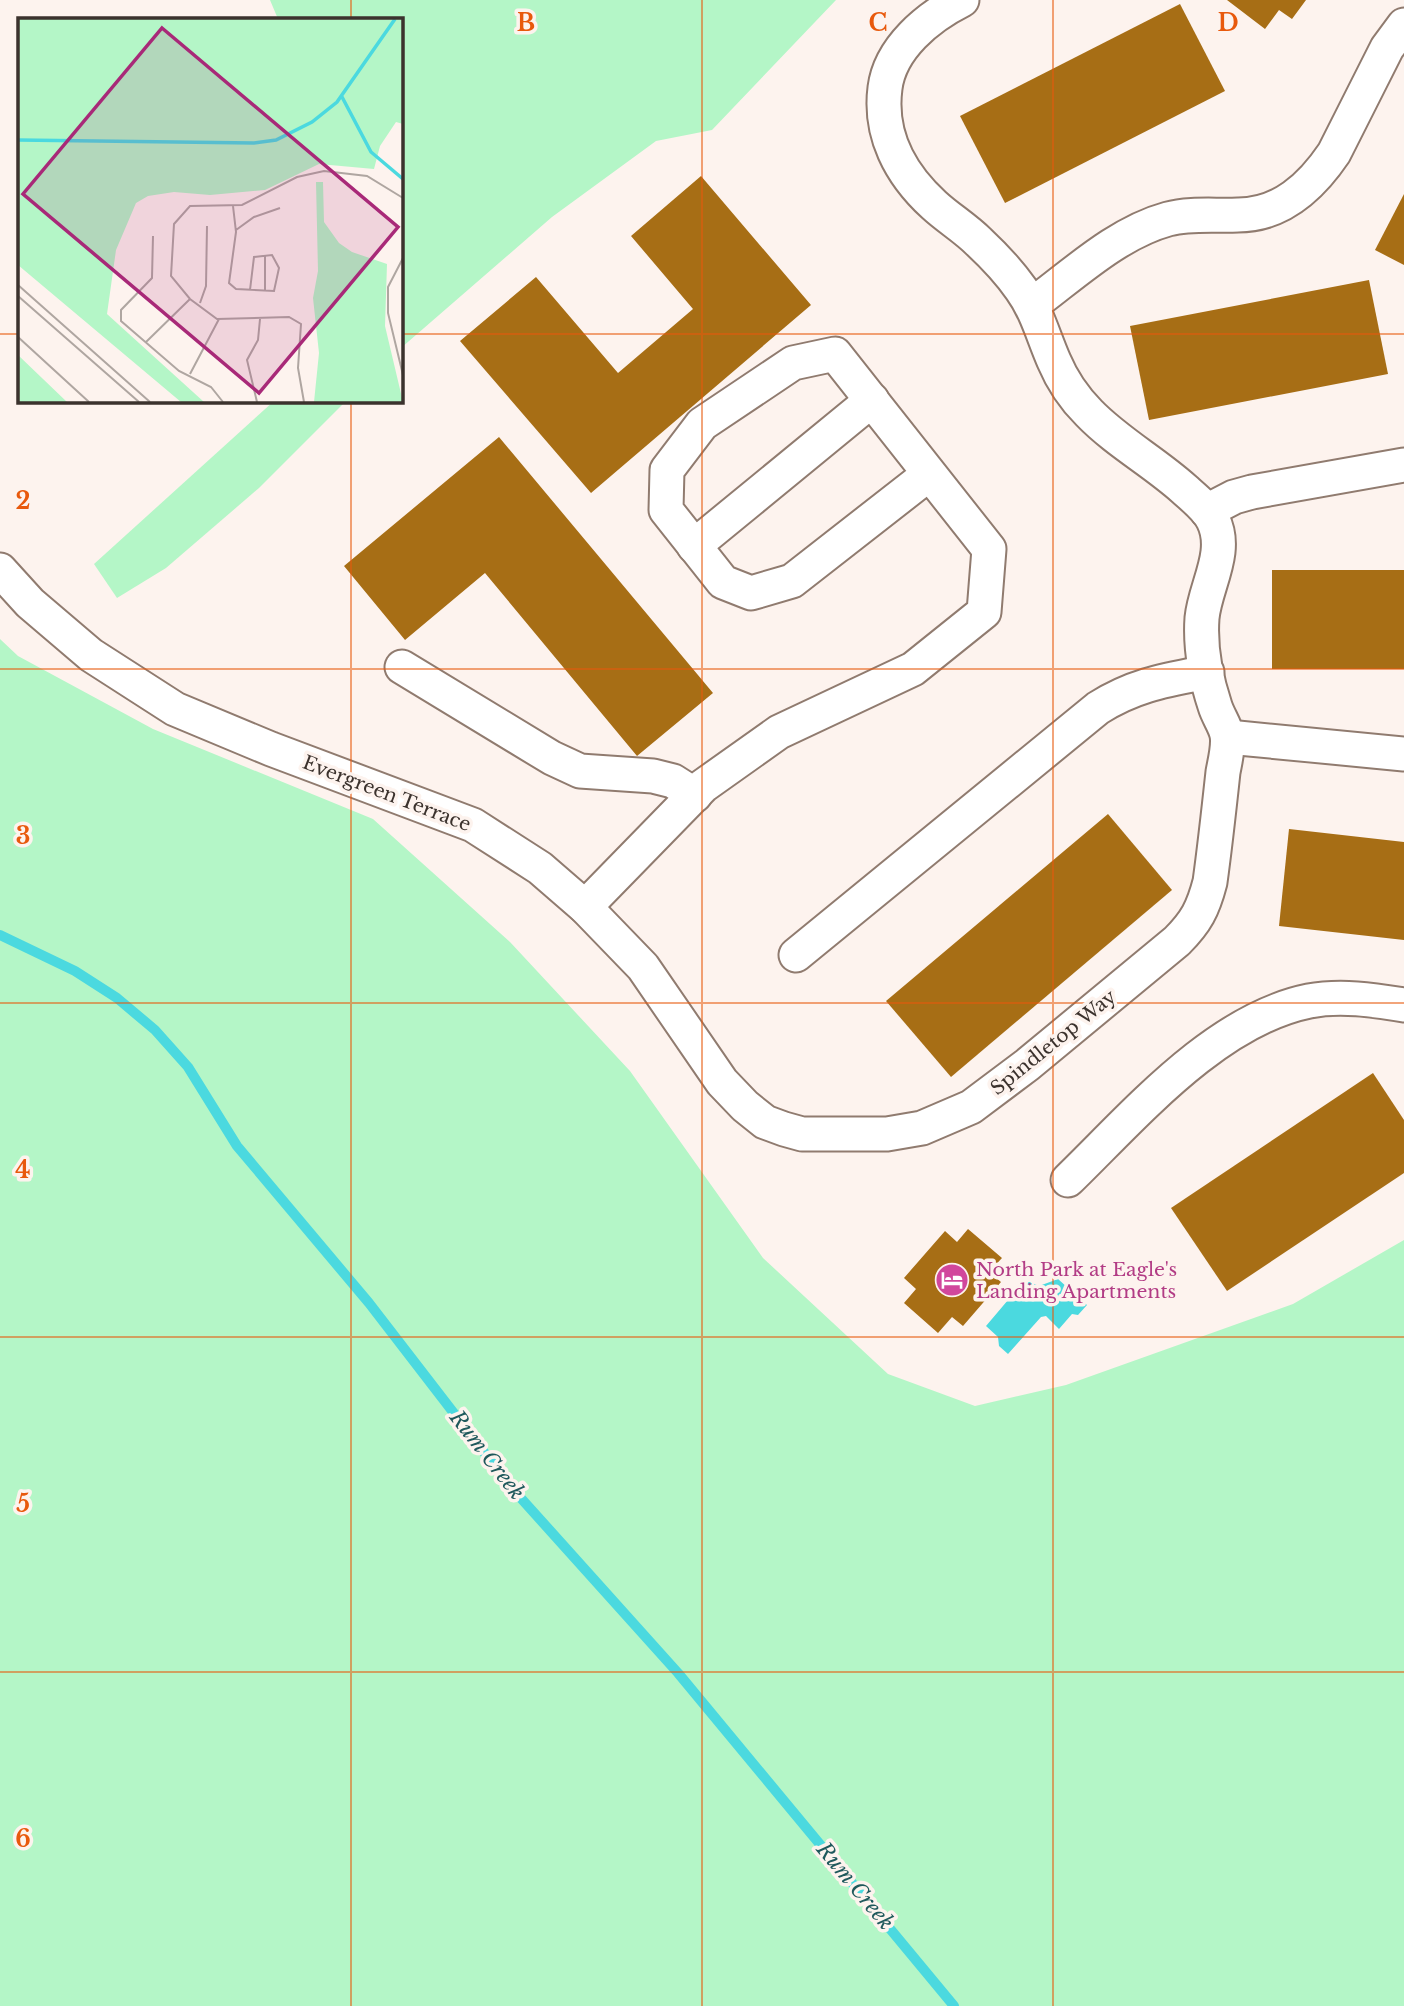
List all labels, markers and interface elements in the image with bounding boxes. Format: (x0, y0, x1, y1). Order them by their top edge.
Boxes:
text: B (517, 9, 535, 37)
text: C (869, 9, 887, 37)
text: D (1217, 9, 1239, 37)
inset map (18, 18, 402, 402)
text: 2 (16, 487, 30, 515)
street label: Evergreen Terrace (299, 751, 474, 836)
text: 3 (16, 822, 30, 850)
street label: Spindletop Way (986, 985, 1121, 1100)
text: 4 (15, 1156, 31, 1184)
place label: North Park at Eagle's Landing Apartments (976, 1258, 1177, 1303)
hotel icon: North Park at Eagle's Landing Apartments (933, 1261, 971, 1299)
water label: Rum Creek (443, 1404, 530, 1505)
text: 5 (16, 1490, 30, 1518)
text: 6 (15, 1825, 31, 1853)
water label: Rum Creek (810, 1836, 899, 1935)

